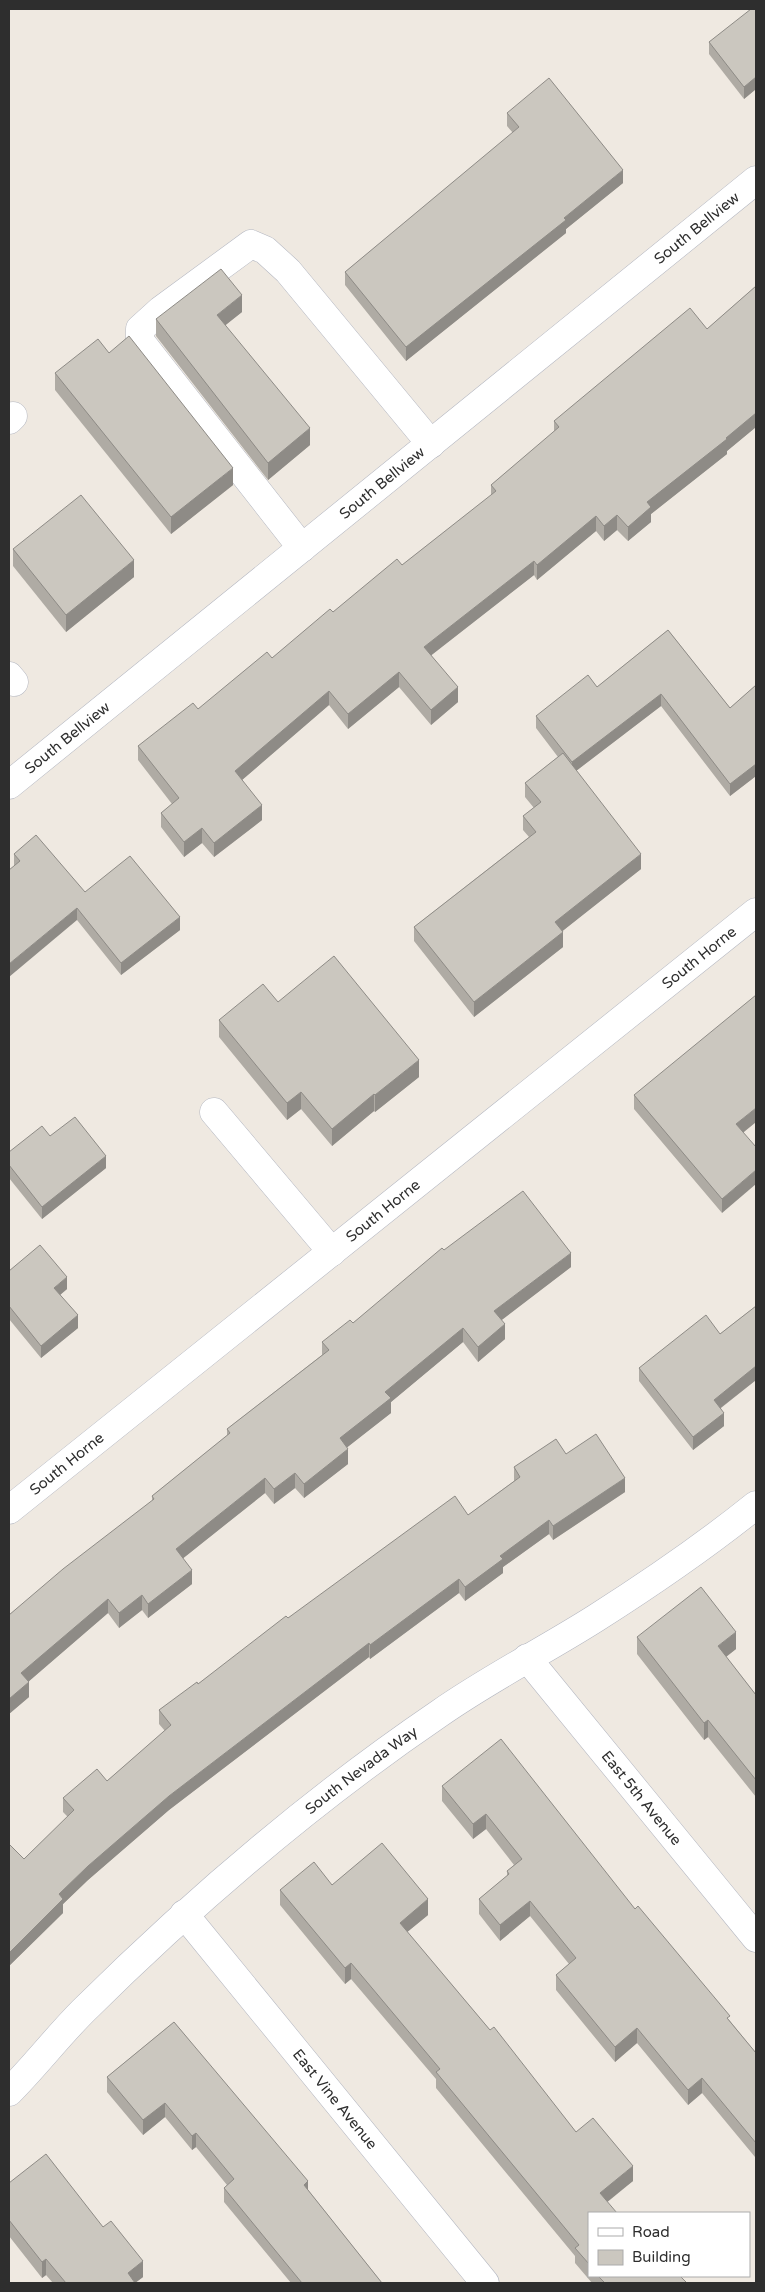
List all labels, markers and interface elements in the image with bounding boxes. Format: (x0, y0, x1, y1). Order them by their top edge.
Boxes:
street label: South Bellview (650, 188, 743, 268)
street label: South Bellview (336, 443, 428, 523)
street label: South Bellview (21, 698, 114, 778)
street label: South Horne (658, 922, 740, 993)
street label: South Horne (342, 1176, 424, 1246)
street label: South Horne (26, 1429, 107, 1499)
street label: South Nevada Way (301, 1722, 421, 1818)
street label: East 5th Avenue (598, 1747, 685, 1849)
street label: East Vine Avenue (289, 2045, 381, 2153)
legend (588, 2212, 750, 2277)
text: Road (632, 2223, 670, 2241)
text: Building (632, 2248, 691, 2266)

